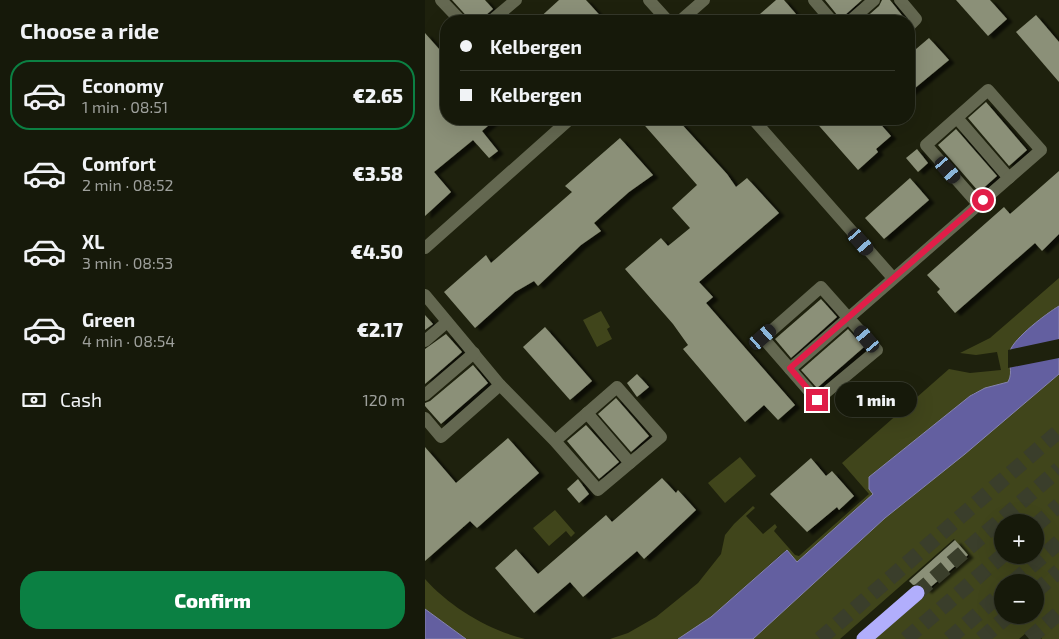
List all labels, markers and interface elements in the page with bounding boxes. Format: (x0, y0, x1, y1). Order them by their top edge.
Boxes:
text: Choose a ride (20, 17, 159, 43)
text: Kelbergen (490, 35, 582, 58)
icon: car (22, 73, 67, 118)
text: Economy (82, 74, 164, 97)
text: Kelbergen (490, 83, 582, 106)
text: €2.65 (353, 84, 403, 107)
text: 1 min · 08:51 (82, 97, 168, 116)
icon: car (22, 151, 67, 196)
text: Comfort (82, 152, 156, 175)
car (932, 154, 963, 186)
text: €3.58 (352, 162, 403, 185)
text: 2 min · 08:52 (82, 175, 173, 194)
route start (972, 189, 994, 211)
car (845, 226, 876, 258)
icon: car (22, 229, 67, 274)
text: XL (82, 230, 104, 253)
text: €4.50 (351, 240, 403, 263)
text: 3 min · 08:53 (82, 253, 173, 272)
icon: car (22, 307, 67, 352)
text: Green (82, 308, 135, 331)
text: €2.17 (357, 318, 403, 341)
car (746, 321, 779, 353)
car (851, 323, 882, 355)
text: 4 min · 08:54 (82, 331, 175, 350)
callout: 1 min (835, 382, 917, 418)
icon: cash (20, 386, 48, 414)
text: Cash (60, 388, 102, 411)
route end (806, 389, 828, 411)
text: 120 m (362, 390, 405, 409)
text: 1 min (856, 390, 896, 409)
map controls (994, 514, 1044, 624)
button: + (994, 514, 1044, 564)
button: Confirm (20, 571, 405, 629)
button: − (994, 574, 1044, 624)

